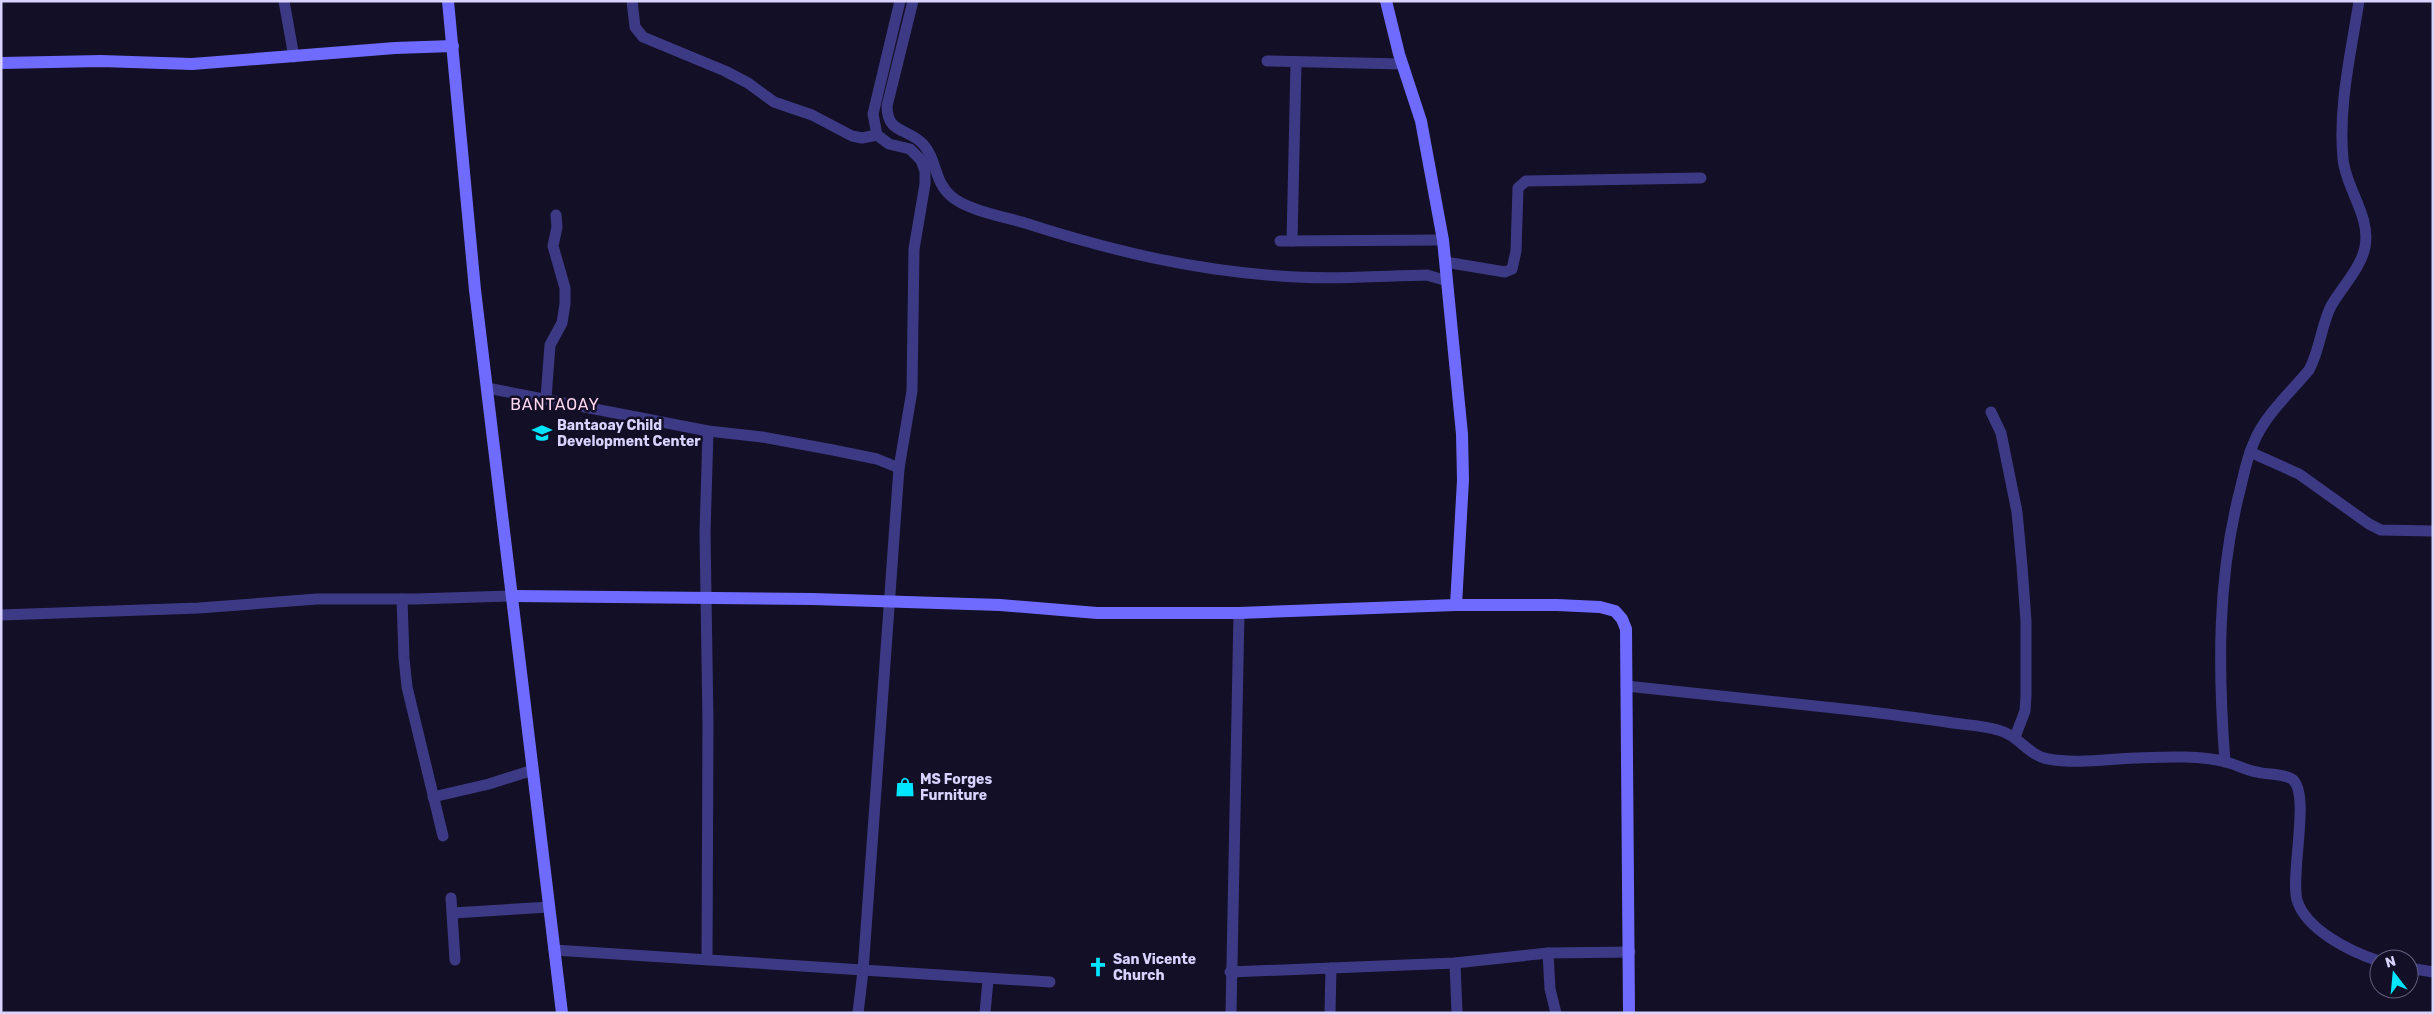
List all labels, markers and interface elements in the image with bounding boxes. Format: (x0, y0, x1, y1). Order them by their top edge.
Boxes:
district label: BANTAOAY (510, 395, 600, 414)
place label: Bantaoay Child Development Center (557, 417, 701, 450)
school or university icon: Bantaoay Child Development Center (531, 422, 553, 444)
place label: MS Forges Furniture (920, 771, 992, 804)
shop icon: MS Forges Furniture (894, 776, 916, 798)
north arrow (2369, 949, 2419, 999)
place label: San Vicente Church (1113, 951, 1196, 984)
text: N (2383, 952, 2398, 972)
church icon: San Vicente Church (1087, 956, 1109, 978)

